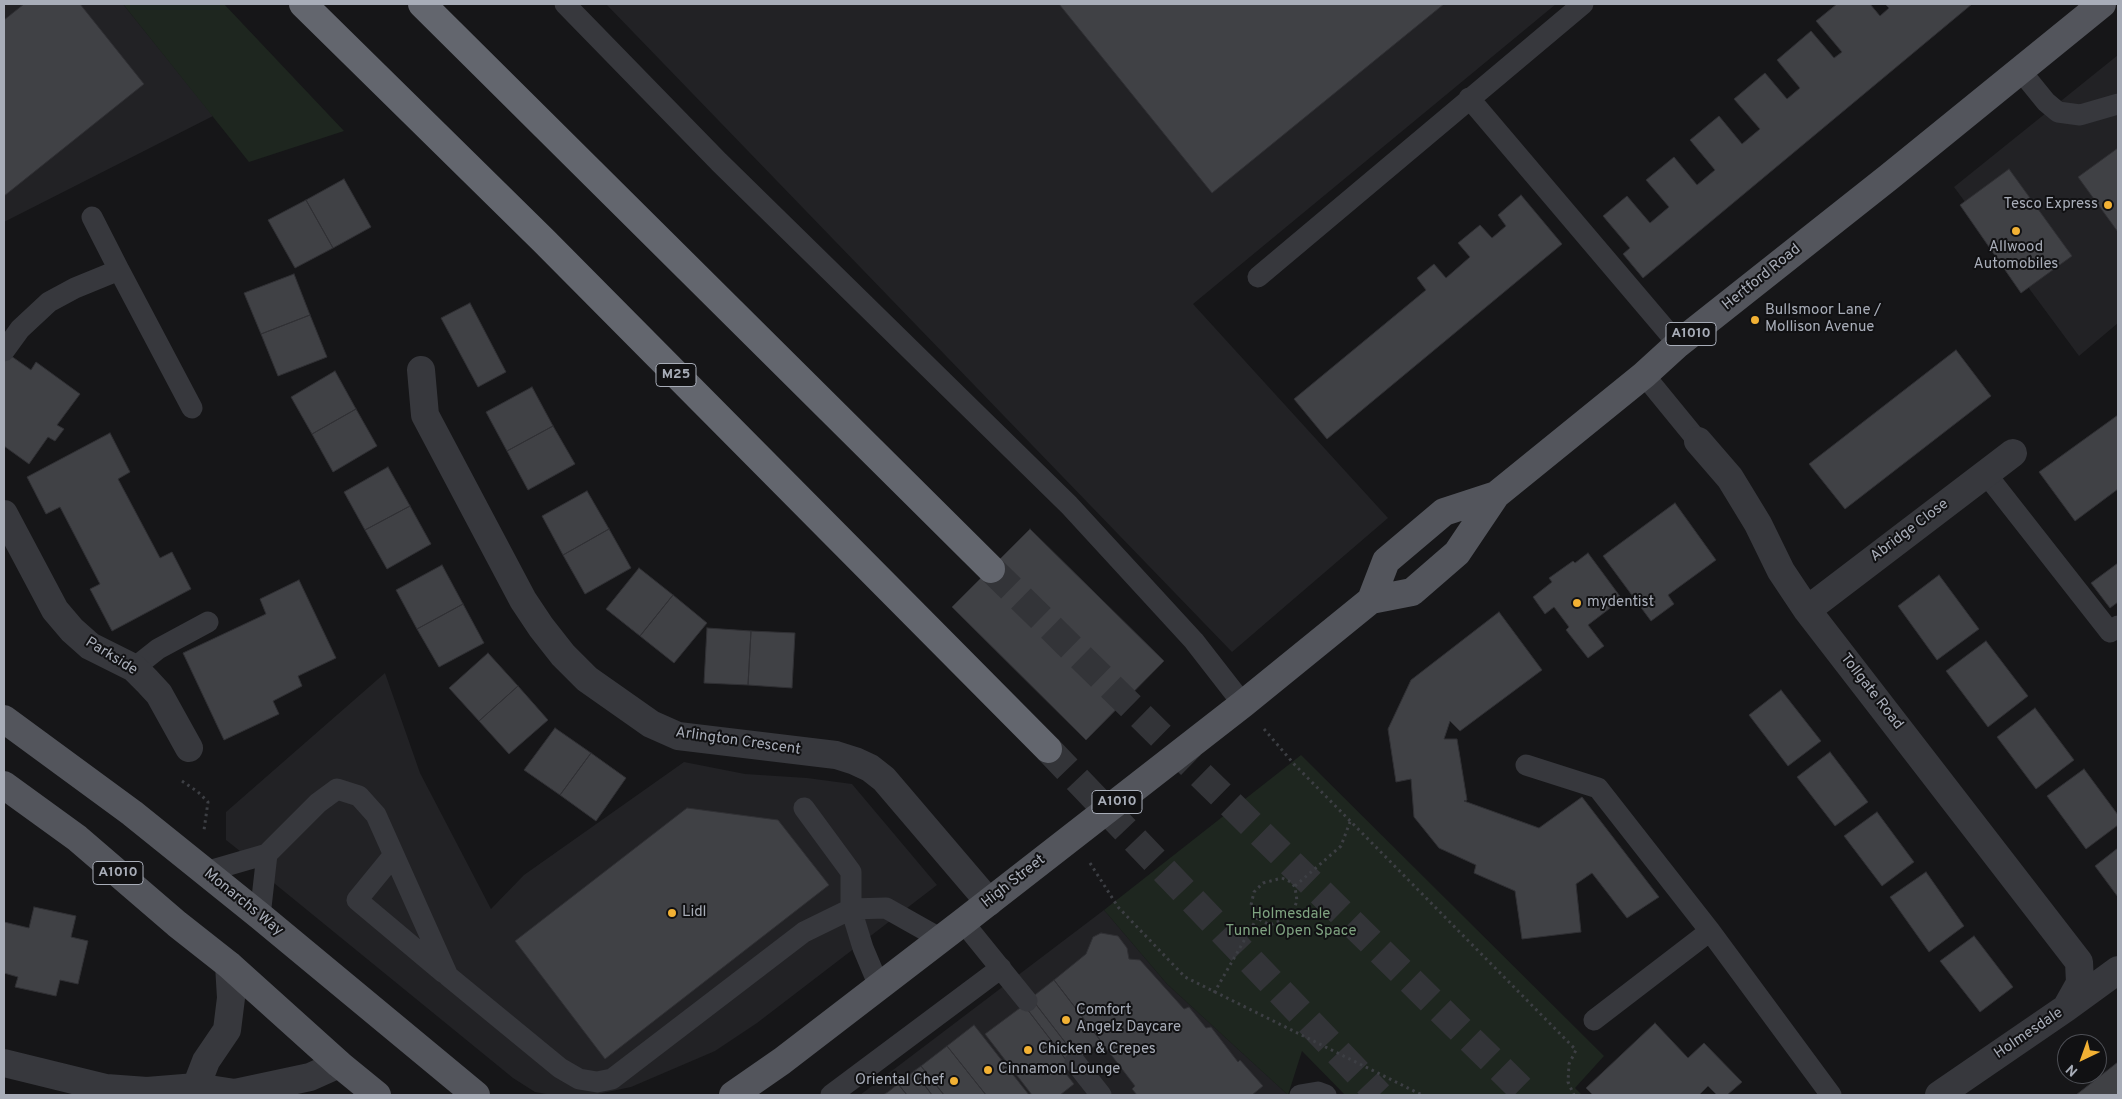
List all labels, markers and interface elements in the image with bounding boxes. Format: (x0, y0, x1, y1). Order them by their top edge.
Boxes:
place label: Tesco Express (2004, 196, 2098, 214)
marker: Tesco Express (2102, 199, 2114, 211)
marker: Allwood Automobiles (2010, 225, 2022, 237)
place label: Allwood Automobiles (1974, 239, 2058, 274)
street label: Hertford Road (1719, 241, 1805, 315)
place label: Bullsmoor Lane / Mollison Avenue (1765, 302, 1881, 337)
marker: Bullsmoor Lane / Mollison Avenue (1749, 314, 1761, 326)
road number: A1010 (1666, 322, 1716, 346)
road number: M25 (656, 364, 696, 386)
street label: Abridge Close (1867, 496, 1953, 566)
place label: mydentist (1587, 594, 1654, 612)
marker: mydentist (1571, 597, 1583, 609)
street label: Parkside (82, 634, 140, 680)
street label: Tollgate Road (1836, 650, 1906, 734)
street label: Arlington Crescent (674, 724, 802, 760)
road number: A1010 (1092, 790, 1142, 814)
street label: High Street (979, 852, 1049, 912)
road number: A1010 (93, 861, 143, 884)
street label: Monarchs Way (200, 865, 286, 941)
place label: Lidl (682, 904, 707, 922)
park label: Holmesdale Tunnel Open Space (1226, 906, 1356, 941)
marker: Lidl (666, 907, 678, 919)
place label: Comfort Angelz Daycare (1076, 1002, 1181, 1037)
street label: Holmesdale (1991, 1004, 2067, 1064)
marker: Comfort Angelz Daycare (1060, 1014, 1072, 1026)
north arrow (2057, 1034, 2107, 1084)
place label: Chicken & Crepes (1038, 1041, 1156, 1059)
marker: Chicken & Crepes (1022, 1044, 1034, 1056)
text: N (2063, 1060, 2082, 1079)
place label: Cinnamon Lounge (998, 1061, 1120, 1079)
marker: Cinnamon Lounge (982, 1064, 994, 1076)
place label: Oriental Chef (855, 1072, 944, 1090)
marker: Oriental Chef (948, 1075, 960, 1087)

